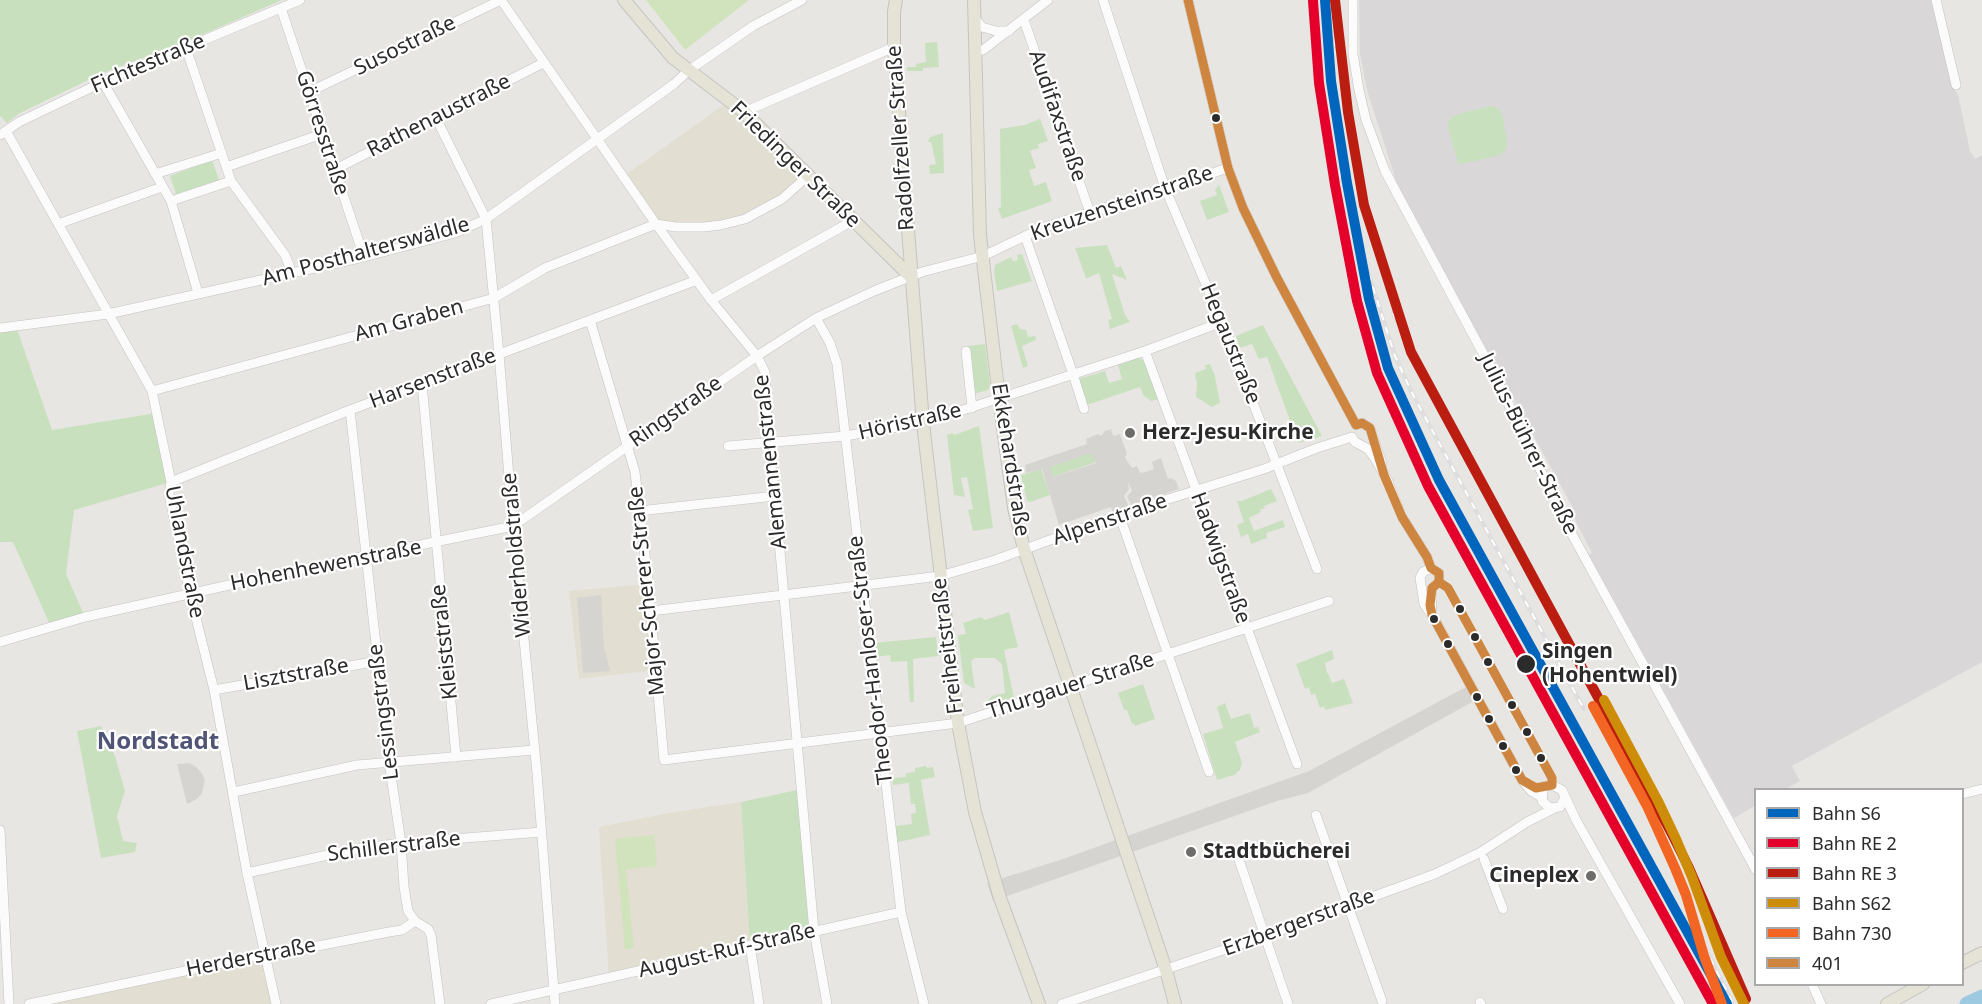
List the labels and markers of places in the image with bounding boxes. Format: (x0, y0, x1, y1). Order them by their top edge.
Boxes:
unlabelled marker (1210, 112, 1222, 124)
place label: Herz-Jesu-Kirche (1142, 420, 1314, 446)
marker: Herz-Jesu-Kirche (1123, 426, 1137, 440)
unlabelled marker (1454, 603, 1466, 615)
unlabelled marker (1428, 613, 1440, 625)
unlabelled marker (1469, 631, 1481, 643)
unlabelled marker (1442, 638, 1454, 650)
place label: Singen (Hohentwiel) (1542, 639, 1677, 689)
marker: Singen (Hohentwiel) (1515, 653, 1537, 675)
unlabelled marker (1482, 656, 1494, 668)
unlabelled marker (1471, 691, 1483, 703)
unlabelled marker (1506, 699, 1518, 711)
unlabelled marker (1483, 713, 1495, 725)
unlabelled marker (1521, 726, 1533, 738)
unlabelled marker (1497, 740, 1509, 752)
unlabelled marker (1535, 752, 1547, 764)
unlabelled marker (1510, 764, 1522, 776)
place label: Stadtbücherei (1203, 839, 1350, 865)
marker: Stadtbücherei (1184, 845, 1198, 859)
place label: Cineplex (1489, 863, 1579, 889)
marker: Cineplex (1584, 869, 1598, 883)

